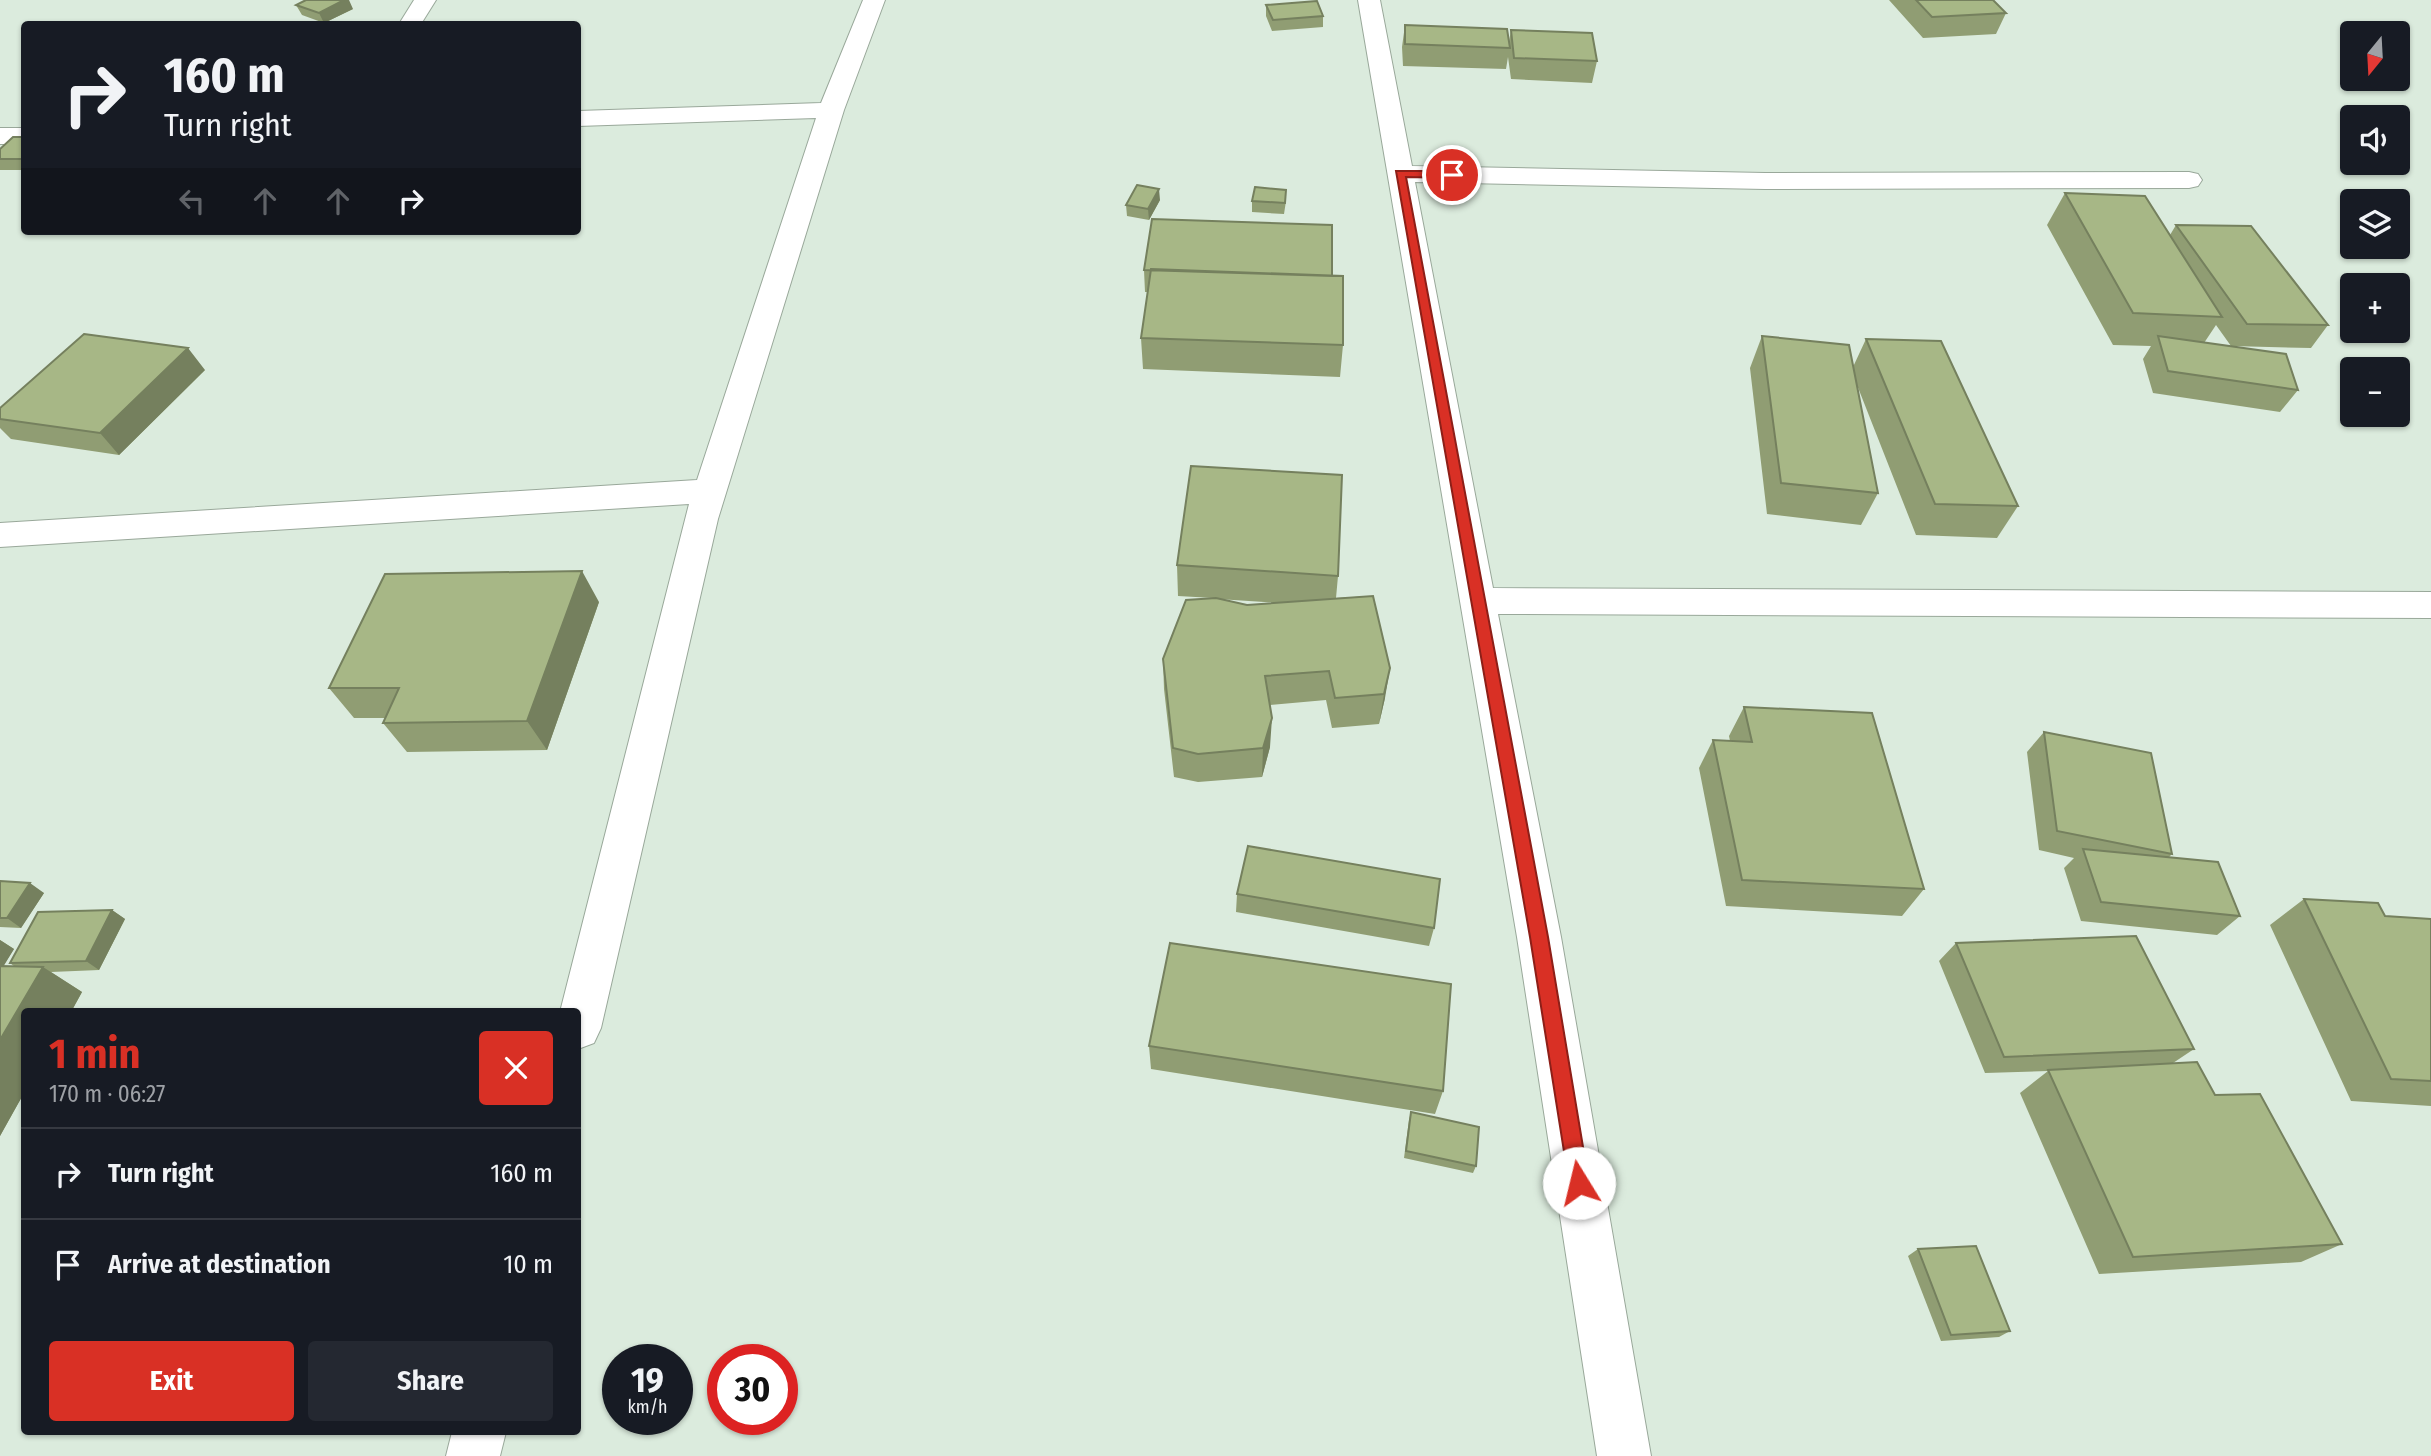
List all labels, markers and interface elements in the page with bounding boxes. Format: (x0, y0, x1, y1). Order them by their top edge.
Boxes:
north arrow (2340, 21, 2410, 91)
map controls (2340, 21, 2410, 427)
text: 160 m (164, 46, 285, 105)
icon: right (49, 49, 140, 140)
button: sound (2340, 105, 2410, 175)
text: Turn right (164, 106, 291, 144)
pin (1422, 145, 1482, 205)
icon: arrive (1433, 156, 1471, 194)
icon: left (173, 182, 211, 220)
icon: ahead (246, 182, 284, 220)
icon: ahead (319, 182, 357, 220)
icon: right (392, 182, 430, 220)
button: layers (2340, 189, 2410, 259)
button: + (2340, 273, 2410, 343)
button: − (2340, 357, 2410, 427)
text: 1 min (49, 1029, 140, 1079)
button: close (479, 1031, 553, 1105)
text: 170 m · 06:27 (49, 1080, 165, 1108)
position arrow (1542, 1146, 1616, 1220)
icon: right (49, 1155, 87, 1193)
text: Turn right (108, 1158, 214, 1189)
text: 160 m (490, 1158, 553, 1189)
icon: arrive (49, 1246, 87, 1284)
text: Arrive at destination (108, 1249, 331, 1280)
text: 10 m (503, 1249, 553, 1280)
button: Exit (49, 1341, 294, 1421)
button: Share (308, 1341, 553, 1421)
speed limit sign: 30 (707, 1344, 798, 1435)
text: 19 (631, 1359, 664, 1401)
text: km/h (627, 1396, 668, 1418)

